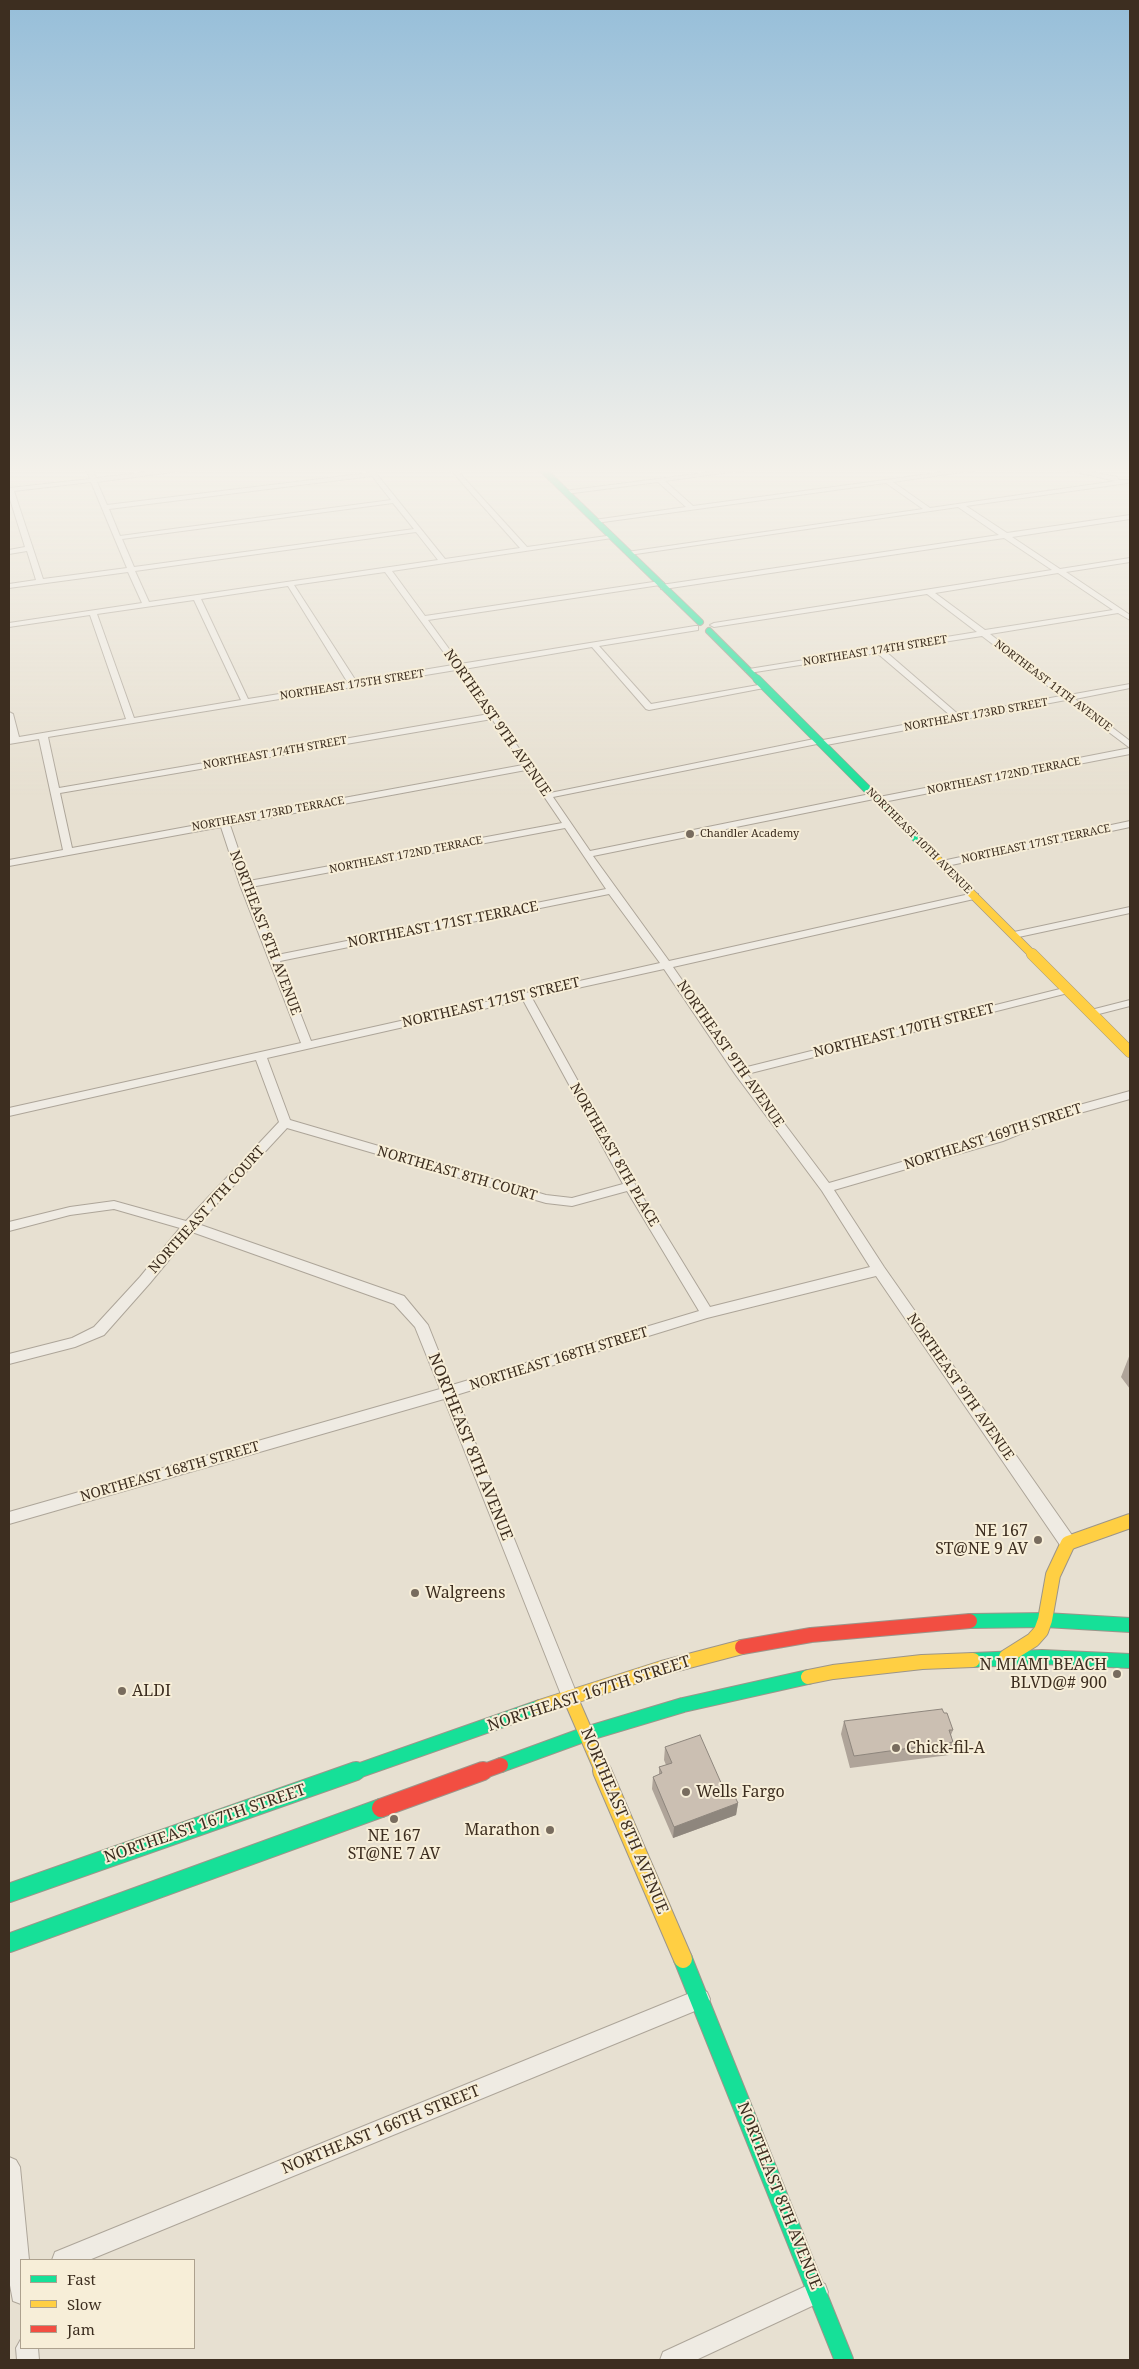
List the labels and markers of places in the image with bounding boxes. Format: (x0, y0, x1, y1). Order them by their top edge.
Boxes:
place label: Chandler Academy (700, 827, 799, 841)
marker: Chandler Academy (684, 828, 696, 840)
place label: NE 167 ST@NE 9 AV (935, 1521, 1028, 1559)
marker: NE 167 ST@NE 9 AV (1032, 1534, 1044, 1546)
place label: Walgreens (425, 1583, 505, 1603)
marker: Walgreens (409, 1587, 421, 1599)
place label: N MIAMI BEACH BLVD@# 900 (980, 1655, 1107, 1693)
marker: N MIAMI BEACH BLVD@# 900 (1111, 1668, 1123, 1680)
place label: ALDI (132, 1681, 171, 1701)
marker: ALDI (116, 1685, 128, 1697)
place label: Chick-fil-A (906, 1738, 985, 1758)
marker: Chick-fil-A (890, 1742, 902, 1754)
place label: Wells Fargo (696, 1782, 785, 1802)
marker: Wells Fargo (680, 1786, 692, 1798)
marker: NE 167 ST@NE 7 AV (388, 1813, 400, 1825)
place label: Marathon (464, 1820, 540, 1840)
marker: Marathon (544, 1824, 556, 1836)
place label: NE 167 ST@NE 7 AV (348, 1826, 440, 1864)

